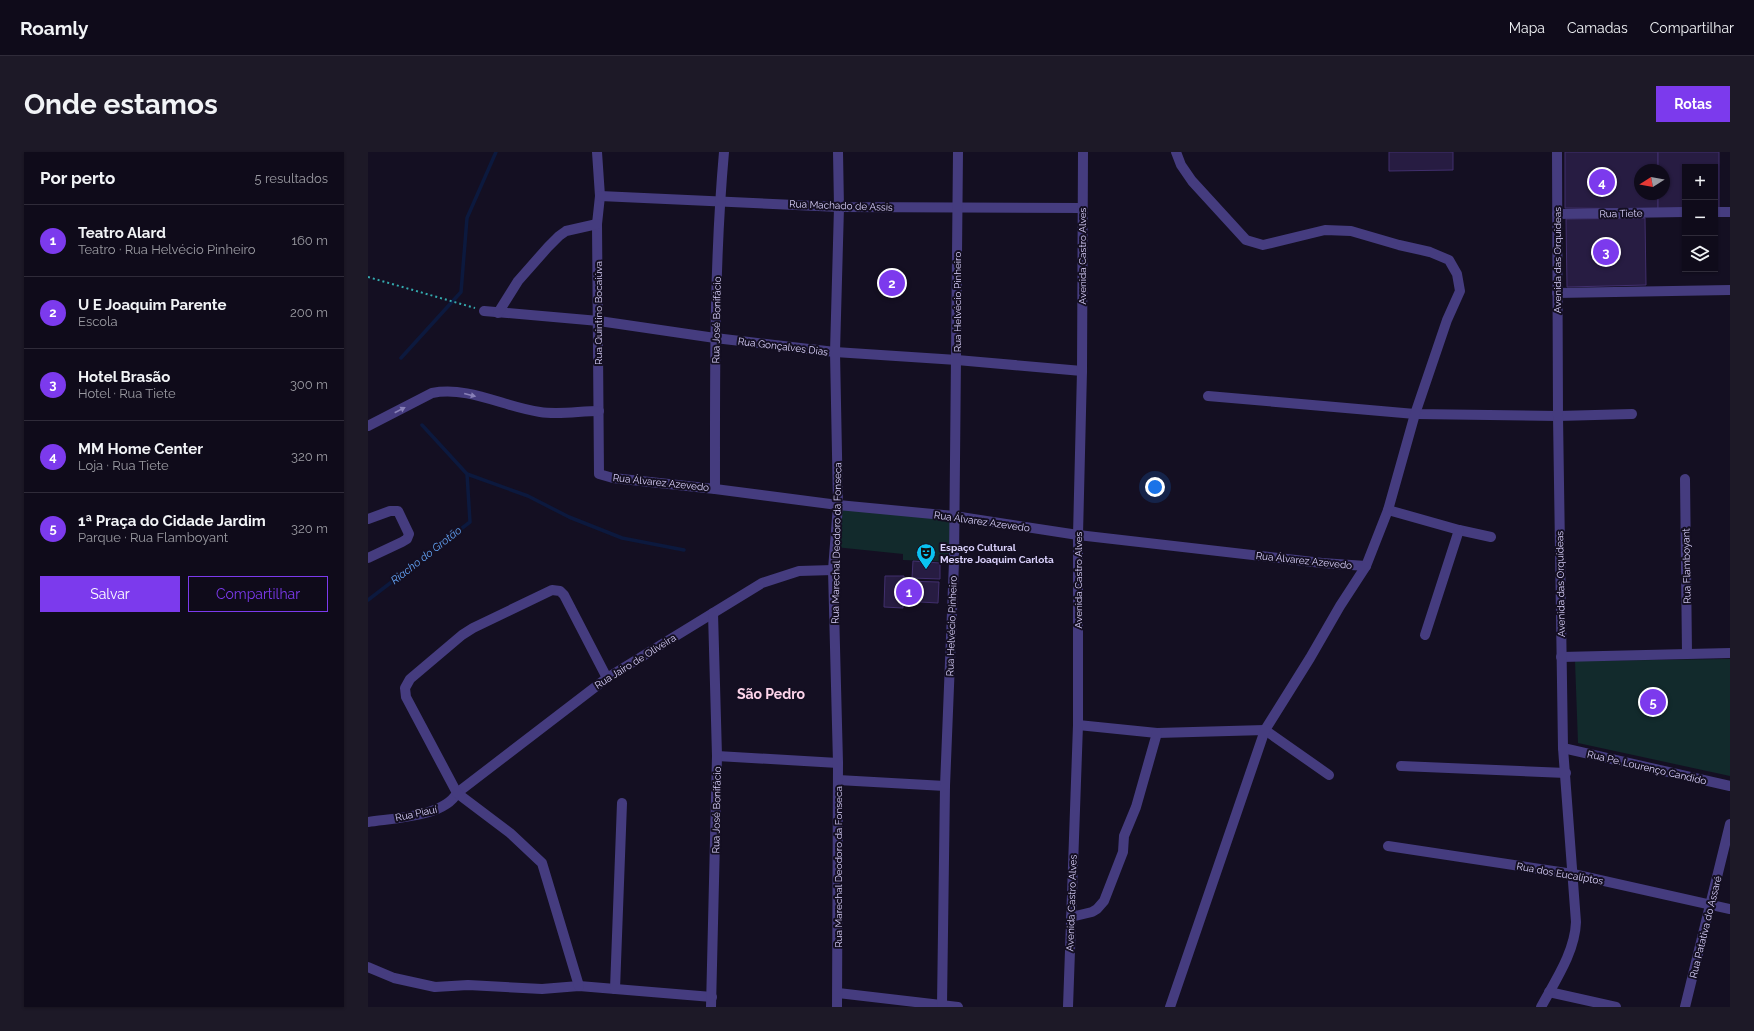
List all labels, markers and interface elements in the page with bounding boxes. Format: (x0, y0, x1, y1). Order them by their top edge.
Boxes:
text: Roamly (20, 17, 88, 39)
text: Mapa (1509, 20, 1545, 36)
text: Camadas (1567, 20, 1628, 36)
text: Compartilhar (1650, 20, 1734, 36)
button: Rotas (1656, 86, 1730, 122)
text: Onde estamos (24, 88, 218, 121)
north arrow (1634, 164, 1670, 200)
map controls (1682, 164, 1718, 272)
button: + (1682, 164, 1718, 200)
pin: 4 (1589, 167, 1615, 197)
text: Por perto (40, 168, 115, 188)
text: 5 resultados (255, 171, 328, 186)
street label: Rua Machado de Assis (789, 198, 893, 213)
button: − (1682, 200, 1718, 236)
street label: Avenida Castro Alves (1077, 207, 1088, 304)
street label: Avenida das Orquídeas (1552, 207, 1563, 313)
street label: Rua Tiete (1599, 208, 1643, 219)
text: Teatro Alard (78, 224, 166, 242)
text: 1 (50, 233, 56, 248)
text: 160 m (291, 233, 328, 248)
button: layers (1682, 236, 1718, 272)
pin: 3 (1593, 237, 1619, 267)
text: Teatro · Rua Helvécio Pinheiro (78, 242, 256, 257)
street label: Rua Helvécio Pinheiro (952, 252, 963, 352)
street label: Rua Quintino Bocaiúva (593, 261, 604, 365)
pin: 2 (879, 268, 905, 298)
street label: Rua José Bonifácio (710, 276, 723, 364)
text: U E Joaquim Parente (78, 296, 226, 314)
text: 2 (49, 305, 57, 320)
text: 200 m (290, 305, 328, 320)
text: Escola (78, 314, 118, 329)
street label: Rua Gonçalves Dias (737, 336, 829, 358)
text: Hotel Brasão (78, 368, 170, 386)
text: 3 (49, 377, 57, 392)
text: 300 m (290, 377, 328, 392)
text: Hotel · Rua Tiete (78, 386, 176, 401)
one-way arrow (464, 392, 477, 398)
one-way arrow (394, 407, 406, 413)
text: MM Home Center (78, 440, 203, 458)
text: 4 (49, 449, 57, 464)
text: 320 m (291, 449, 328, 464)
text: Loja · Rua Tiete (78, 458, 169, 473)
street label: Rua Marechal Deodoro da Fonseca (830, 462, 843, 624)
street label: Rua Álvarez Azevedo (612, 472, 710, 493)
your location (1145, 477, 1165, 497)
street label: Rua Álvarez Azevedo (933, 509, 1031, 534)
text: 1ª Praça do Cidade Jardim (78, 512, 266, 530)
text: 5 (49, 521, 57, 536)
text: 320 m (291, 521, 328, 536)
water label: Riacho do Grotão (388, 524, 464, 587)
street label: Rua Flamboyant (1680, 528, 1693, 604)
text: Parque · Rua Flamboyant (78, 530, 228, 545)
street label: Avenida Castro Alves (1073, 531, 1084, 628)
street label: Avenida das Orquídeas (1554, 531, 1567, 637)
theatre icon: Espaço Cultural Mestre Joaquim Carlota (915, 542, 937, 570)
place label: Espaço Cultural Mestre Joaquim Carlota (940, 542, 1054, 565)
street label: Rua Álvarez Azevedo (1255, 550, 1353, 571)
street label: Rua Helvécio Pinheiro (944, 575, 959, 677)
button: Salvar (40, 576, 180, 612)
button: Compartilhar (188, 576, 328, 612)
pin: 1 (896, 577, 922, 607)
street label: Rua Jairo de Oliveira (593, 632, 678, 691)
district label: São Pedro (737, 686, 806, 702)
pin: 5 (1640, 687, 1666, 717)
street label: Rua Pe. Lourenço Candido (1586, 748, 1708, 787)
street label: Rua José Bonifácio (710, 766, 723, 854)
street label: Rua Marechal Deodoro da Fonseca (833, 786, 844, 948)
street label: Rua Piauí (394, 804, 439, 823)
street label: Avenida Castro Alves (1064, 854, 1079, 952)
street label: Rua dos Eucalíptos (1516, 860, 1604, 887)
street label: Rua Patativa do Assaré (1687, 875, 1724, 979)

